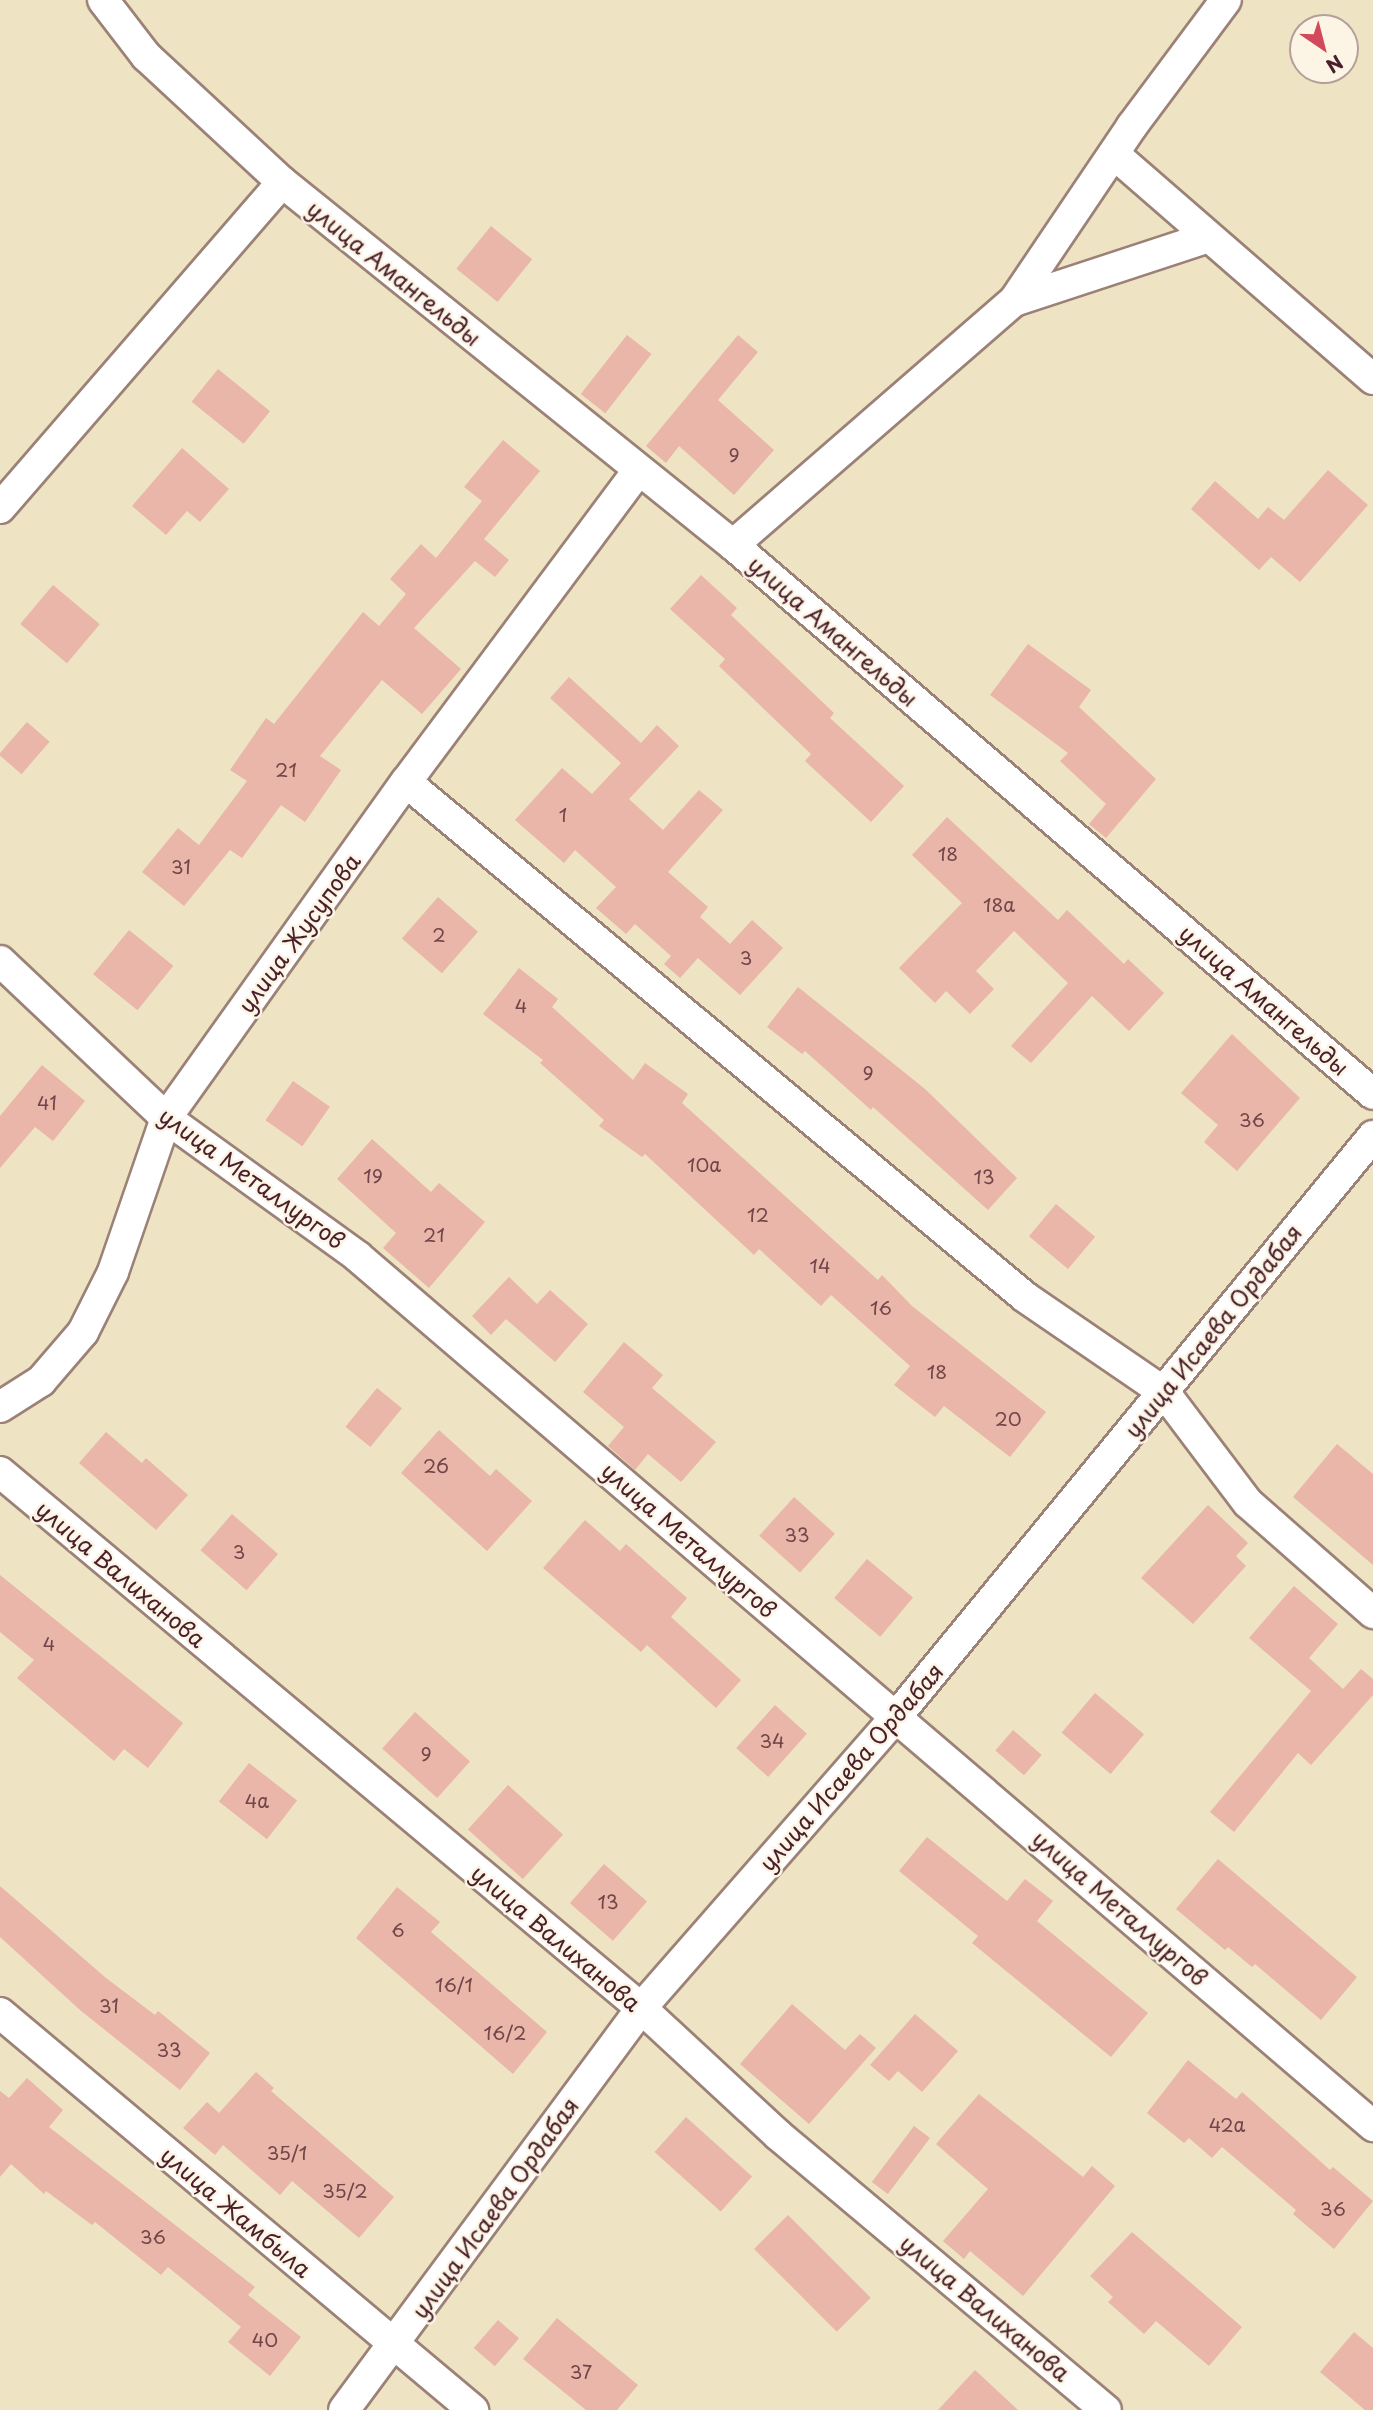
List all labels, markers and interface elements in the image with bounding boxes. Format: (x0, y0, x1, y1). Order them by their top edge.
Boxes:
north arrow (1289, 14, 1359, 84)
text: N (1321, 49, 1349, 80)
street label: улица Амангельды (301, 194, 487, 352)
house number: 9 (728, 444, 740, 466)
street label: улица Амангельды (743, 550, 923, 712)
house number: 21 (275, 759, 297, 781)
house number: 1 (559, 804, 567, 826)
house number: 18 (938, 843, 958, 865)
street label: улица Жусупова (232, 847, 366, 1019)
house number: 31 (171, 856, 191, 878)
house number: 18а (983, 894, 1015, 916)
street label: улица Амангельды (1174, 919, 1354, 1081)
house number: 2 (432, 924, 446, 946)
house number: 3 (740, 947, 752, 969)
house number: 4 (515, 995, 527, 1017)
house number: 9 (862, 1062, 874, 1084)
house number: 41 (37, 1092, 57, 1114)
street label: улица Металлургов (153, 1101, 351, 1255)
house number: 36 (1239, 1109, 1265, 1131)
house number: 10а (687, 1154, 721, 1176)
house number: 19 (363, 1165, 383, 1187)
house number: 13 (973, 1166, 995, 1188)
house number: 12 (747, 1204, 769, 1226)
street label: улица Исаева Ордабая (1118, 1218, 1308, 1444)
house number: 21 (423, 1224, 445, 1246)
house number: 14 (809, 1255, 831, 1277)
house number: 16 (870, 1297, 892, 1319)
house number: 18 (927, 1361, 947, 1383)
house number: 20 (994, 1408, 1022, 1430)
house number: 26 (423, 1455, 449, 1477)
street label: улица Металлургов (596, 1456, 782, 1624)
street label: улица Валиханова (30, 1495, 212, 1653)
house number: 33 (785, 1524, 809, 1546)
house number: 3 (233, 1541, 245, 1563)
house number: 4 (43, 1633, 55, 1655)
street label: улица Исаева Ордабая (752, 1656, 950, 1878)
house number: 34 (759, 1730, 785, 1752)
house number: 9 (420, 1743, 432, 1765)
house number: 4а (245, 1790, 269, 1812)
street label: улица Металлургов (1027, 1824, 1213, 1992)
street label: улица Валиханова (465, 1859, 647, 2017)
house number: 13 (597, 1891, 619, 1913)
house number: 6 (391, 1919, 405, 1941)
house number: 16/1 (435, 1974, 473, 1996)
house number: 31 (99, 1995, 119, 2017)
house number: 16/2 (484, 2022, 526, 2044)
house number: 33 (157, 2039, 181, 2061)
street label: улица Исаева Ордабая (405, 2091, 585, 2325)
house number: 42а (1209, 2114, 1245, 2136)
street label: улица Жамбыла (155, 2141, 317, 2283)
house number: 35/1 (267, 2142, 307, 2164)
house number: 35/2 (322, 2180, 368, 2202)
house number: 36 (1320, 2198, 1346, 2220)
house number: 36 (140, 2226, 166, 2248)
street label: улица Валиханова (894, 2229, 1076, 2387)
house number: 40 (252, 2329, 278, 2351)
house number: 37 (570, 2361, 592, 2383)

